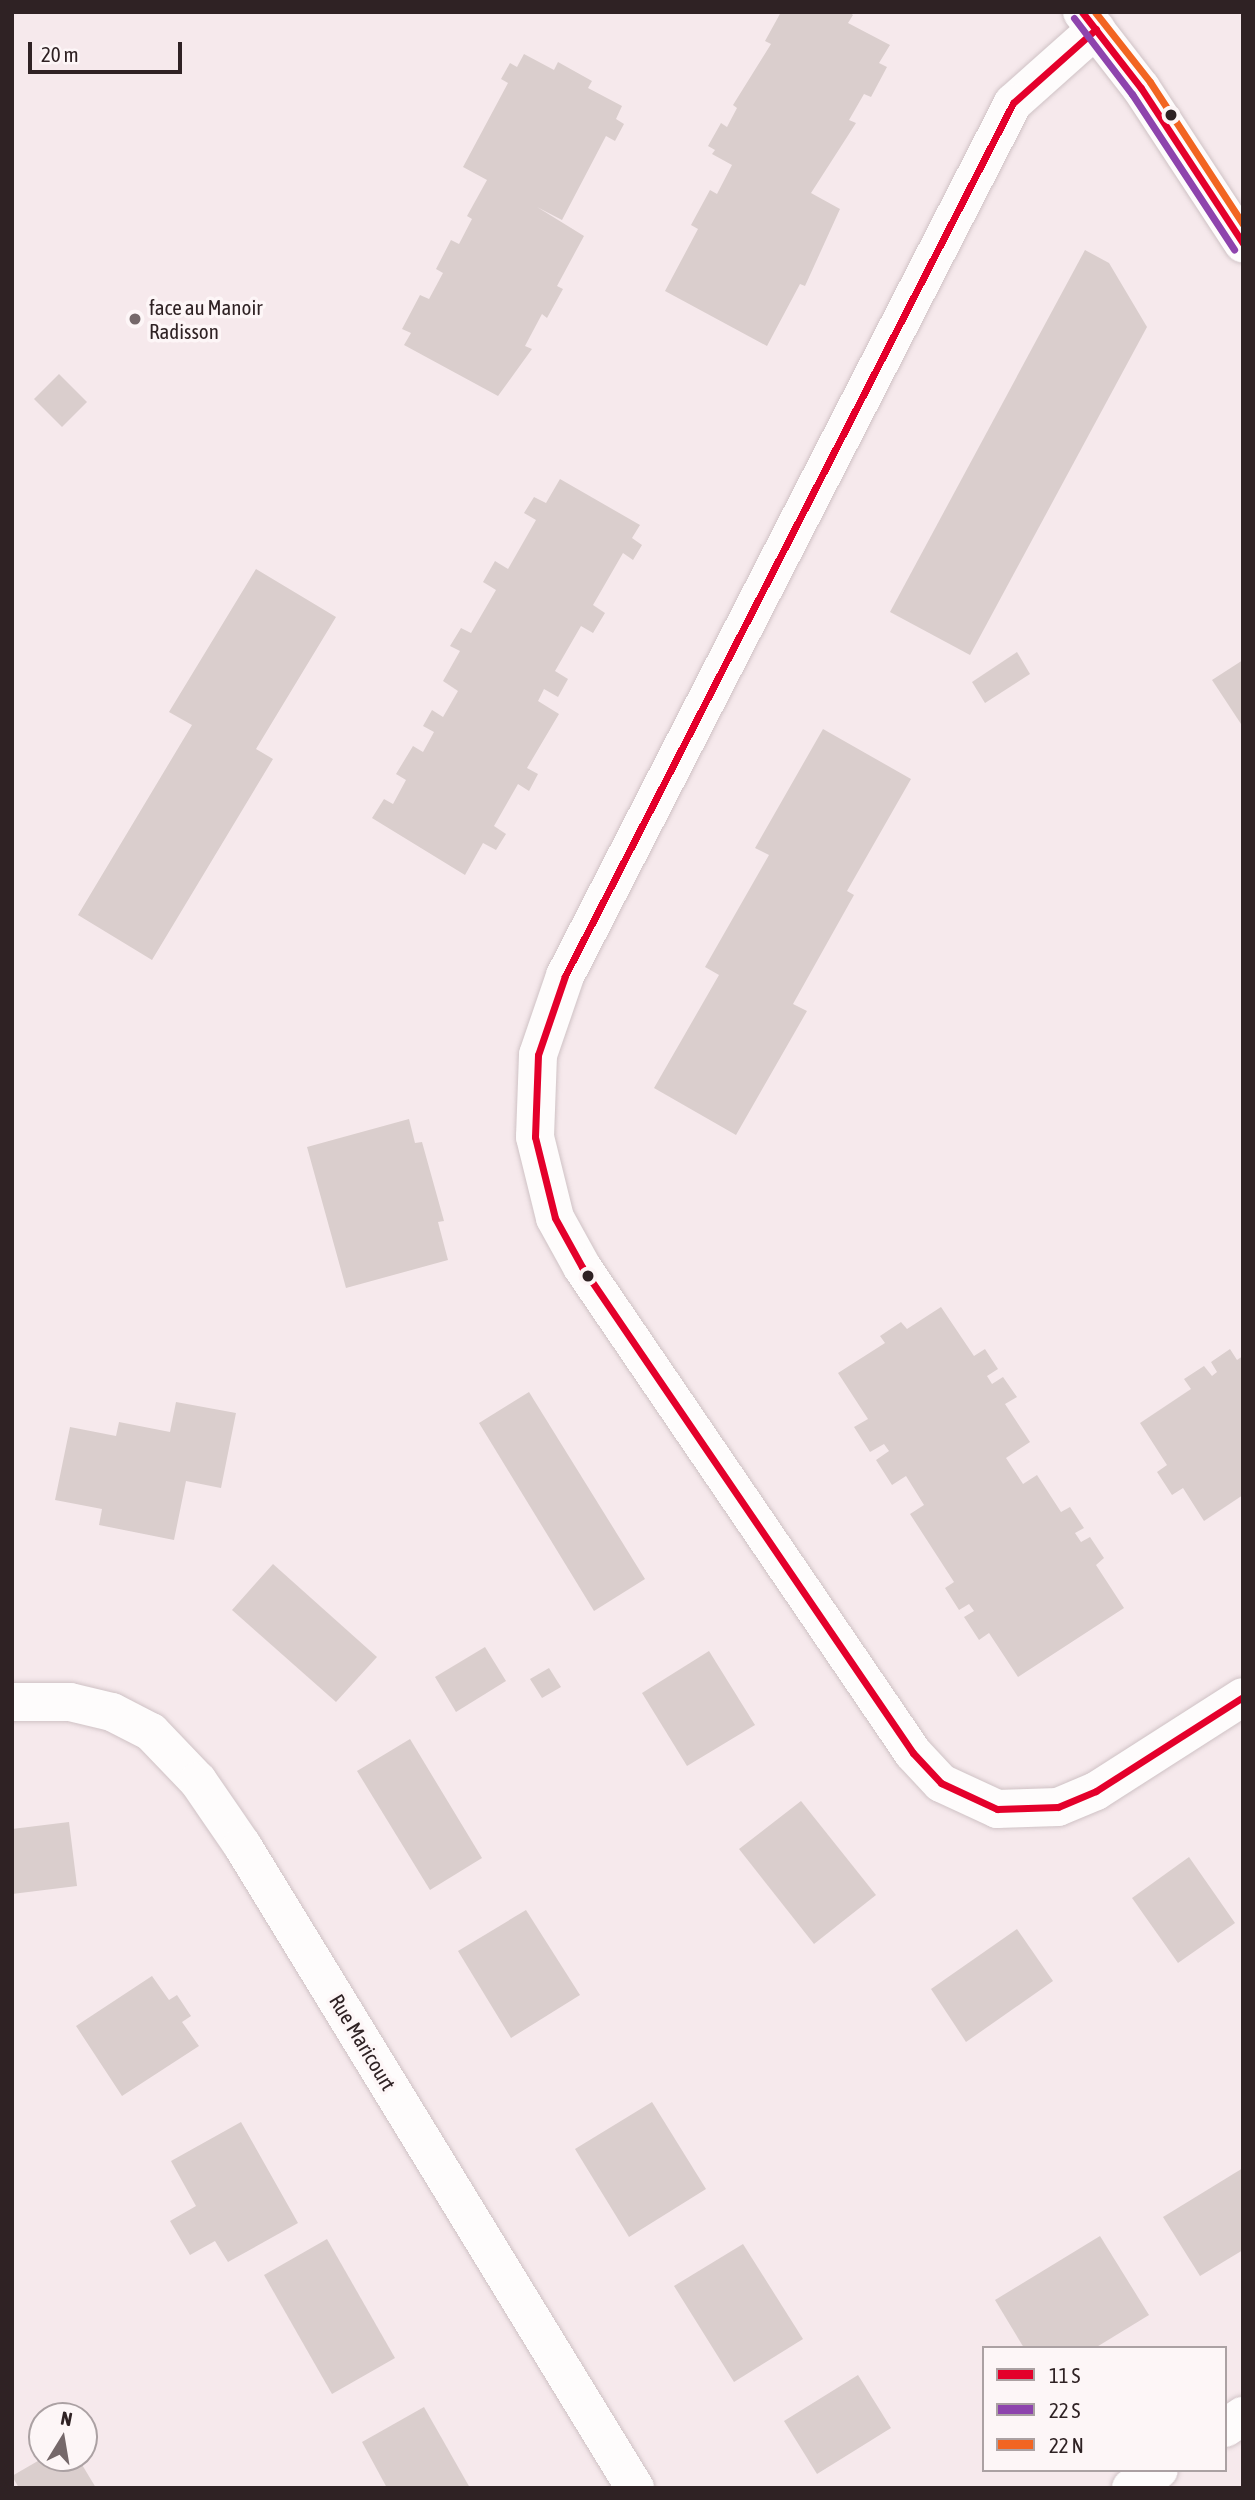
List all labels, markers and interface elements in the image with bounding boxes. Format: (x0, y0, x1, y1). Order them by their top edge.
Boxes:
scale bar (32, 28, 186, 72)
text: 20 m (41, 42, 79, 66)
unlabelled marker (1164, 108, 1178, 122)
place label: face au Manoir Radisson (149, 294, 262, 344)
marker: face au Manoir Radisson (127, 311, 143, 327)
unlabelled marker (581, 1269, 595, 1283)
street label: Rue Maricourt (324, 1989, 402, 2095)
legend (982, 2346, 1227, 2472)
text: 11 S (1049, 2363, 1080, 2387)
text: 22 S (1049, 2398, 1080, 2422)
north arrow (28, 2402, 98, 2472)
text: N (59, 2406, 74, 2430)
text: 22 N (1049, 2433, 1084, 2457)

